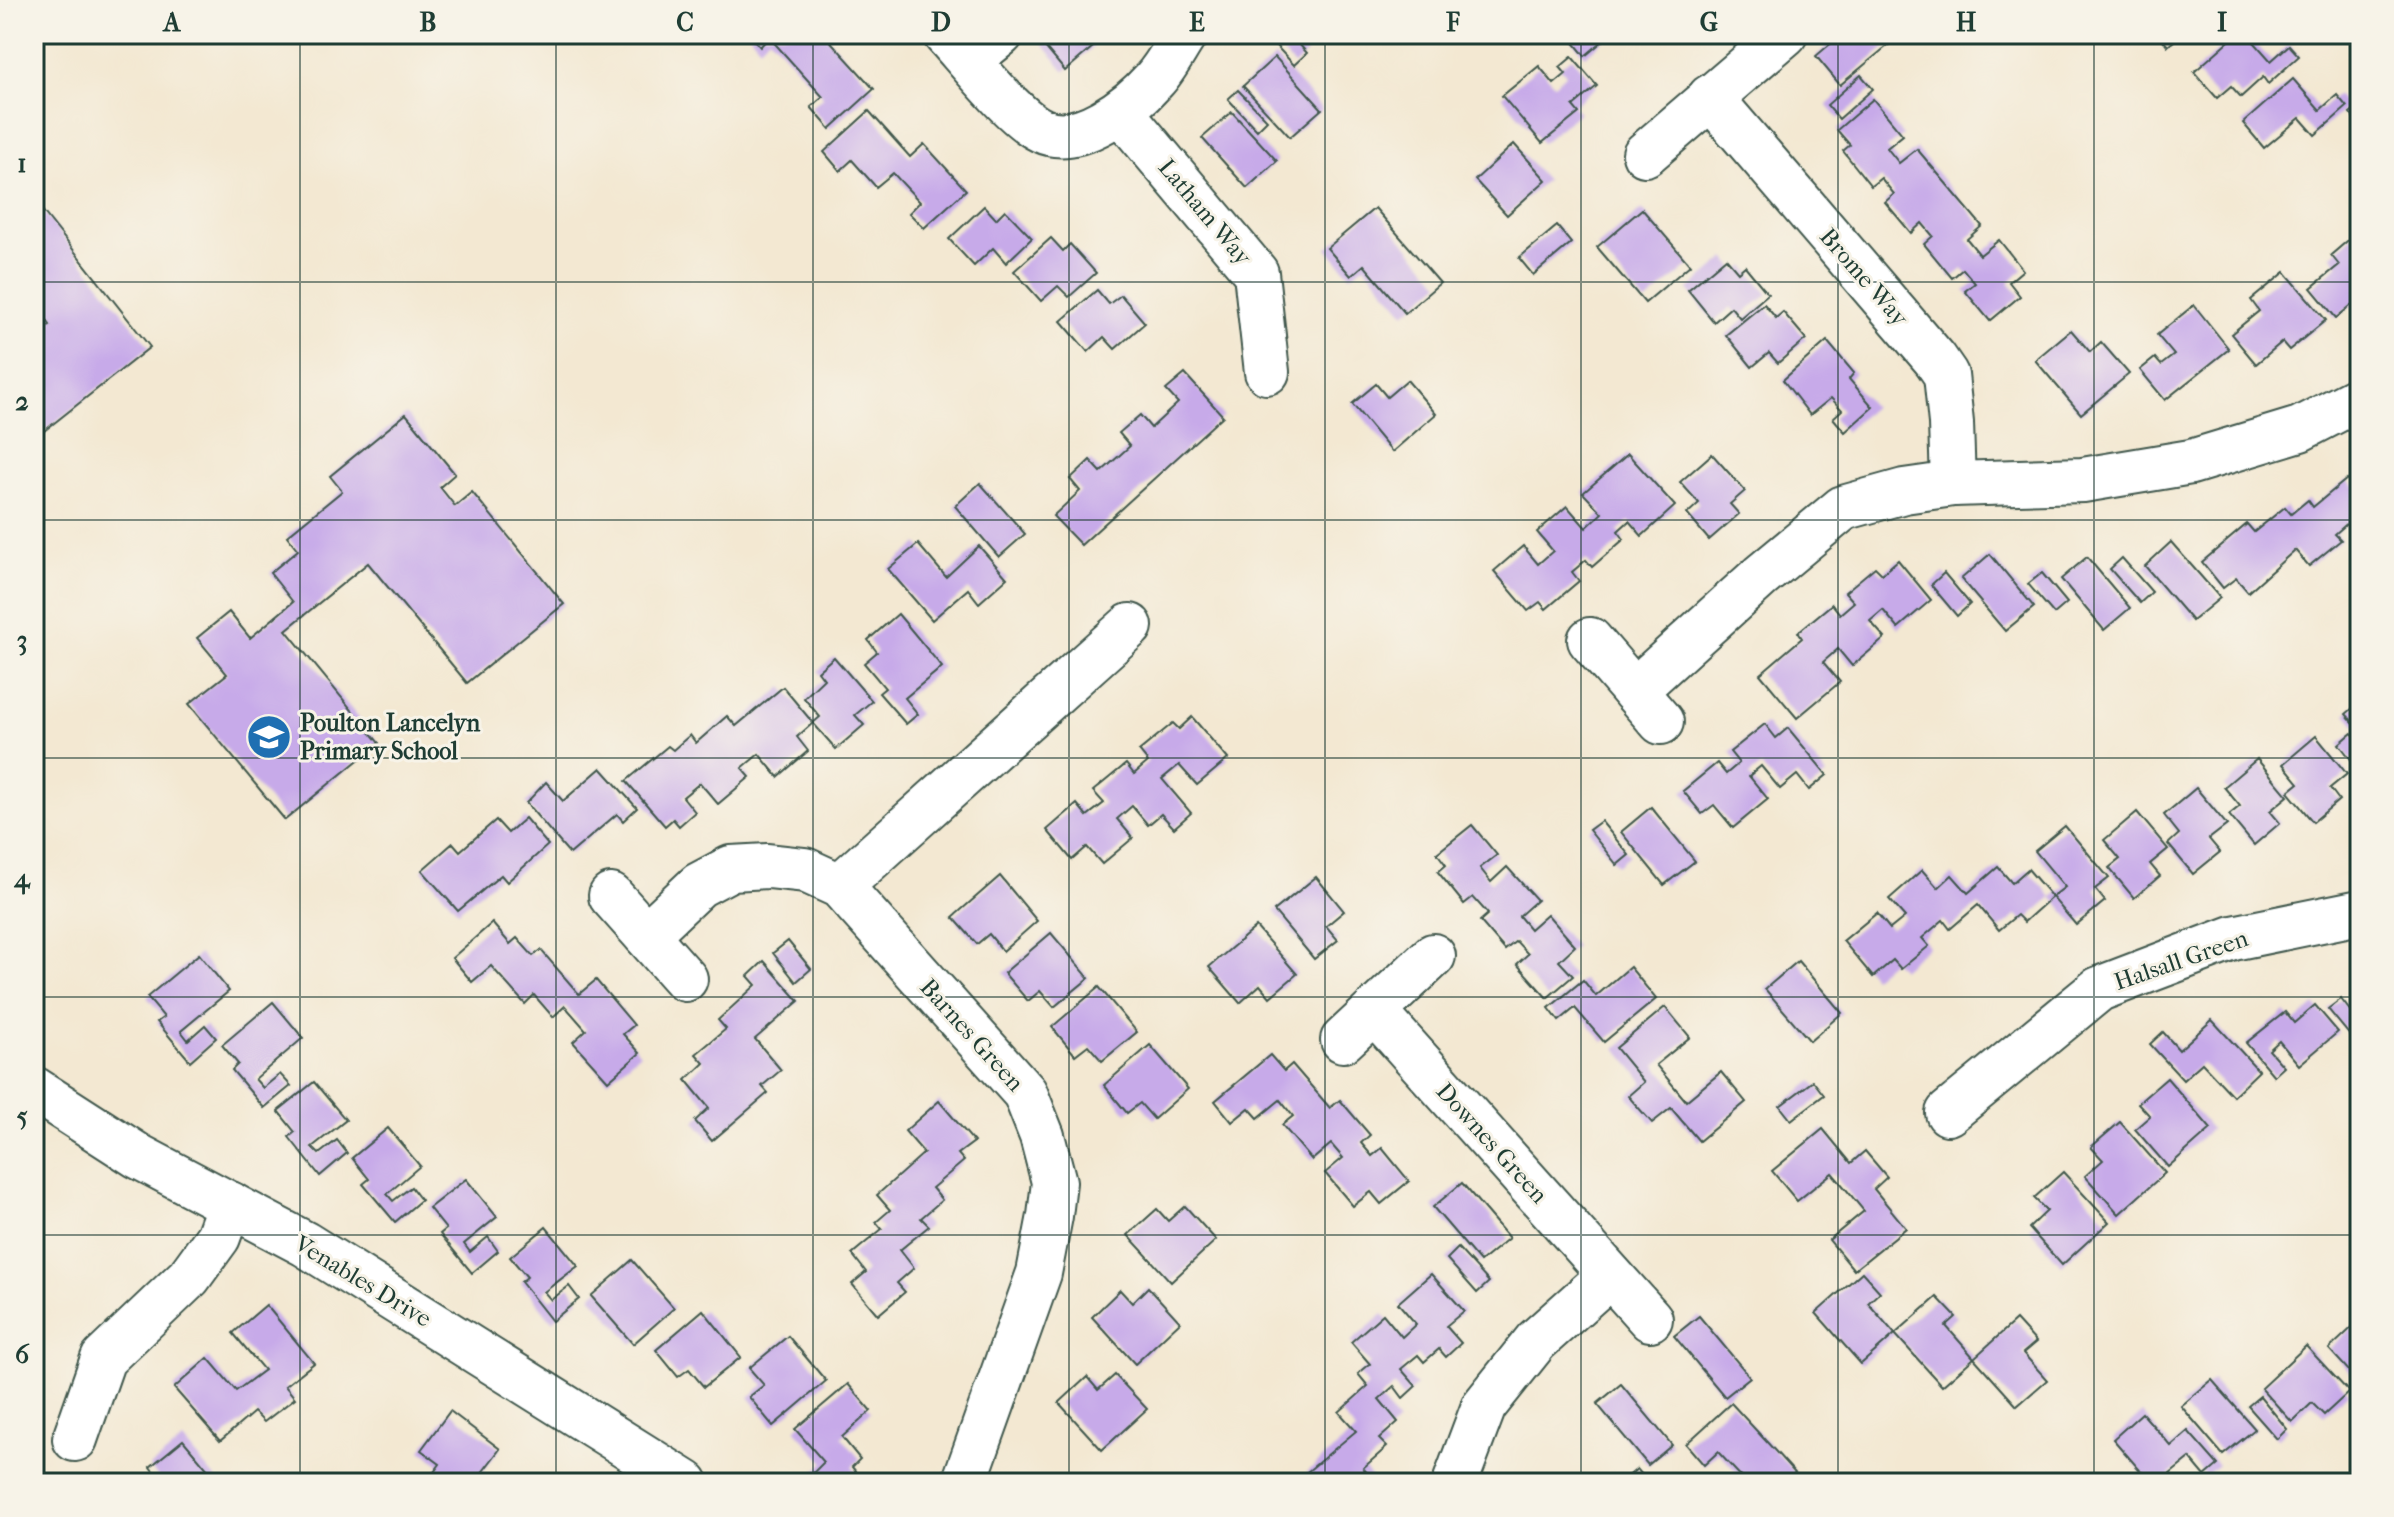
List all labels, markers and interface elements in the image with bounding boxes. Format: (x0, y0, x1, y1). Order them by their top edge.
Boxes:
text: A (162, 7, 182, 38)
text: B (420, 7, 437, 38)
text: C (676, 7, 694, 38)
text: D (931, 7, 951, 38)
text: E (1189, 7, 1205, 38)
text: F (1445, 7, 1460, 38)
text: G (1700, 7, 1718, 38)
text: H (1956, 7, 1977, 38)
text: I (2217, 7, 2227, 38)
text: 1 (17, 148, 27, 179)
street label: Latham Way (1153, 153, 1258, 271)
street label: Brome Way (1814, 223, 1915, 332)
text: 2 (15, 386, 29, 417)
text: 3 (17, 625, 27, 656)
place label: Poulton Lancelyn Primary School (300, 709, 481, 765)
school or university icon: Poulton Lancelyn Primary School (245, 713, 293, 761)
text: 4 (13, 863, 31, 895)
street label: Halsall Green (2110, 924, 2252, 996)
street label: Barnes Green (914, 973, 1030, 1097)
street label: Downes Green (1431, 1077, 1553, 1209)
text: 5 (16, 1101, 28, 1132)
street label: Venables Drive (289, 1229, 437, 1333)
text: 6 (15, 1339, 30, 1370)

